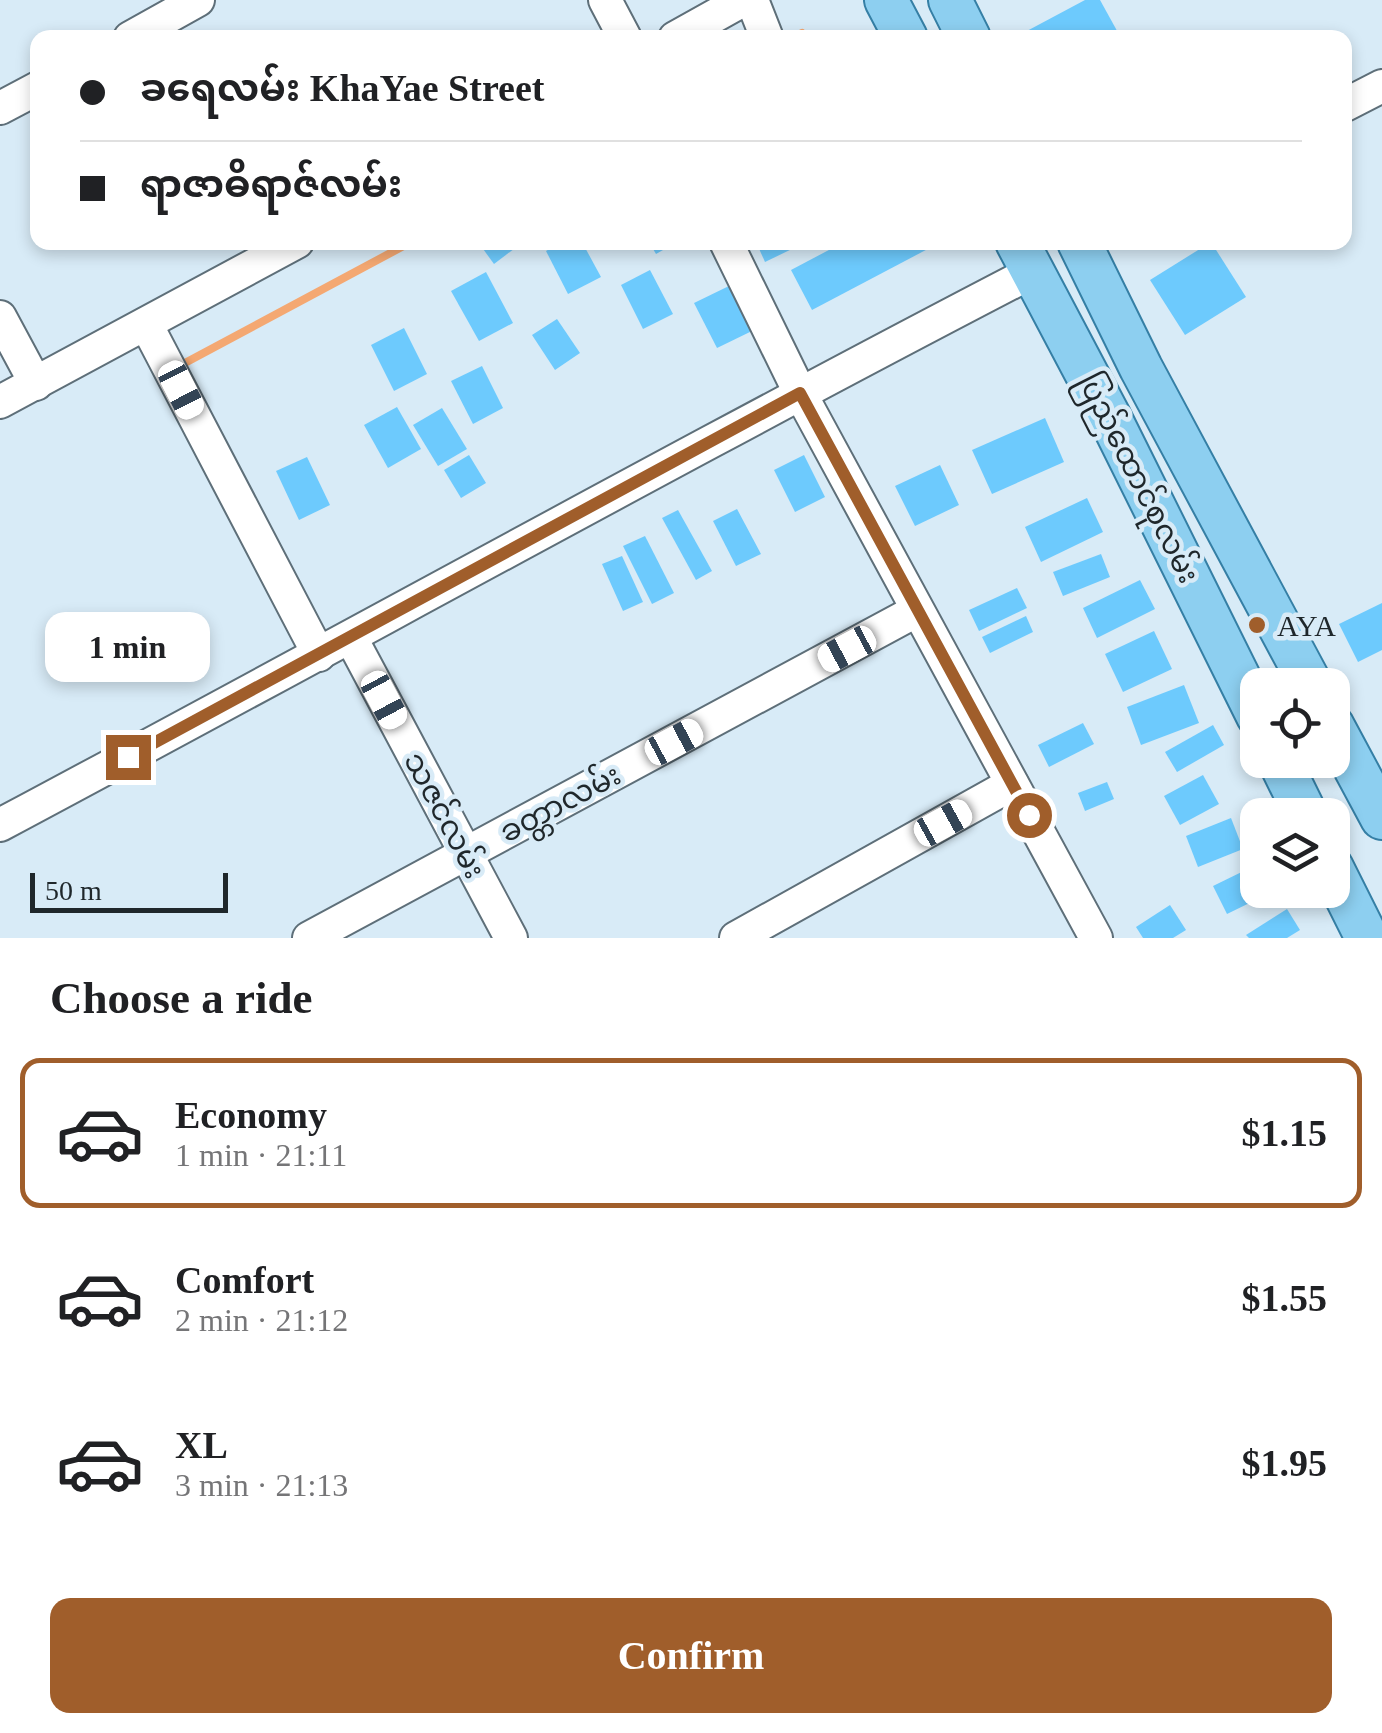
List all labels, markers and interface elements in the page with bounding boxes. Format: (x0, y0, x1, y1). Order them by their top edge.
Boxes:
text: ခရေလမ်း KhaYae Street (140, 67, 544, 109)
text: ရာဇာဓိရာဇ်လမ်း (140, 163, 402, 205)
car (154, 356, 208, 424)
street label: ပြည်ထောင်စုလမ်း (1064, 366, 1210, 592)
place label: AYA (1277, 609, 1336, 642)
callout: 1 min (46, 612, 210, 682)
marker: AYA (1246, 614, 1268, 636)
car (813, 622, 881, 676)
text: 1 min (89, 629, 166, 665)
car (357, 666, 411, 734)
map controls (1240, 668, 1350, 908)
button: locate (1240, 668, 1350, 778)
car (640, 715, 708, 769)
route end (106, 735, 151, 780)
street label: သဇင်လမ်း (398, 744, 496, 884)
street label: ခတ္တာလမ်း (492, 753, 630, 857)
route start (1007, 793, 1052, 838)
car (909, 795, 977, 851)
button: layers (1240, 798, 1350, 908)
scale bar (30, 868, 228, 913)
text: 50 m (45, 875, 102, 906)
text: Choose a ride (50, 973, 313, 1023)
icon: car (55, 1088, 145, 1178)
text: Economy (175, 1094, 327, 1136)
text: $1.15 (1242, 1112, 1327, 1154)
text: 1 min · 21:11 (175, 1137, 347, 1173)
icon: car (55, 1253, 145, 1343)
text: Comfort (175, 1259, 314, 1301)
text: $1.55 (1242, 1277, 1327, 1319)
text: 2 min · 21:12 (175, 1302, 348, 1338)
icon: car (55, 1418, 145, 1508)
text: XL (175, 1424, 228, 1466)
text: $1.95 (1242, 1442, 1327, 1484)
text: 3 min · 21:13 (175, 1467, 348, 1503)
button: Confirm (50, 1598, 1332, 1713)

